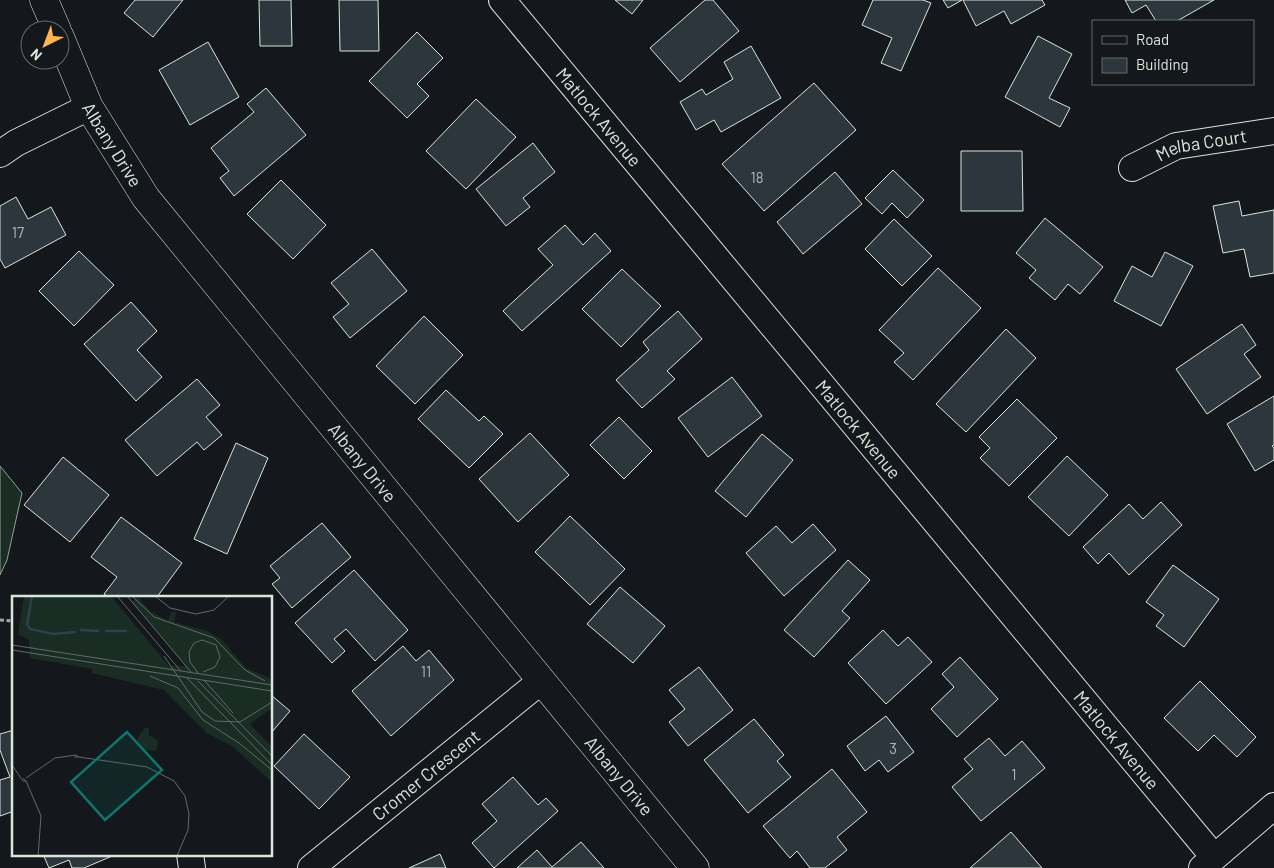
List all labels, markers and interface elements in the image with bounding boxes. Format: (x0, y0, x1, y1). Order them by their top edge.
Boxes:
north arrow (20, 20, 70, 70)
legend (1092, 20, 1254, 85)
text: Road (1136, 30, 1169, 48)
text: N (27, 46, 45, 64)
text: Building (1136, 55, 1189, 73)
street label: Matlock Avenue (552, 63, 647, 171)
street label: Albany Drive (78, 98, 147, 191)
street label: Melba Court (1152, 124, 1248, 166)
house number: 18 (750, 168, 764, 186)
house number: 17 (12, 223, 24, 241)
street label: Matlock Avenue (811, 375, 906, 483)
street label: Albany Drive (324, 418, 402, 506)
inset map (12, 596, 272, 856)
house number: 11 (421, 662, 431, 680)
street label: Matlock Avenue (1069, 686, 1164, 794)
street label: Cromer Crescent (368, 724, 484, 825)
street label: Albany Drive (581, 732, 658, 820)
house number: 3 (889, 739, 897, 757)
house number: 1 (1011, 765, 1017, 783)

